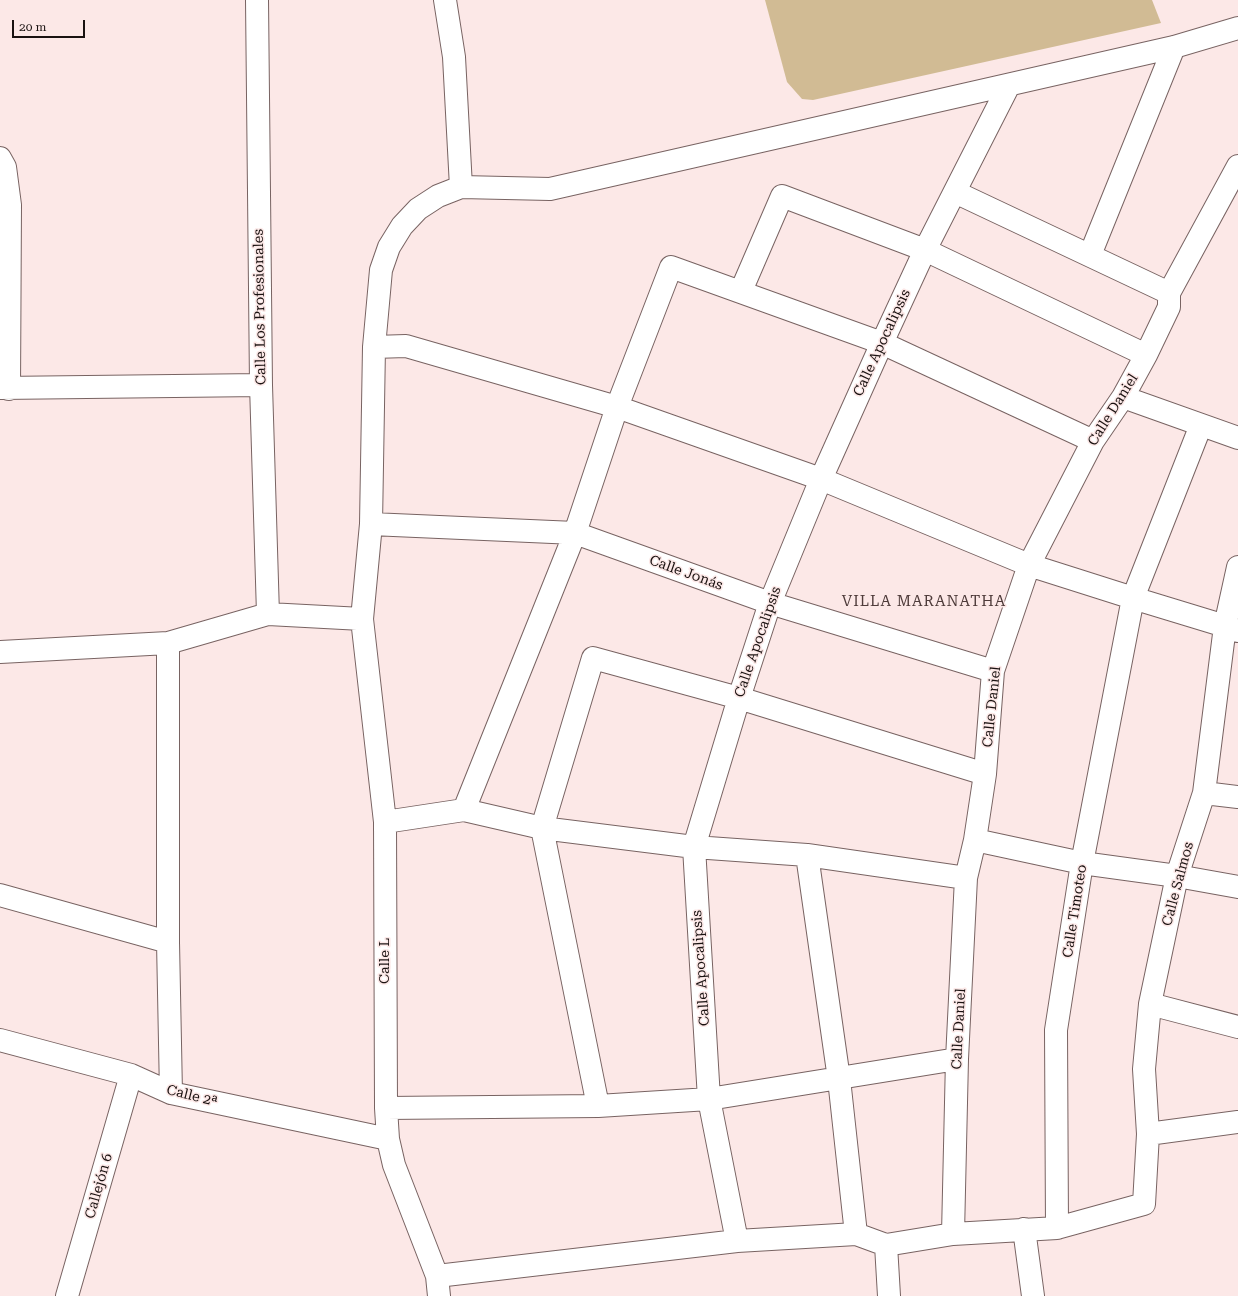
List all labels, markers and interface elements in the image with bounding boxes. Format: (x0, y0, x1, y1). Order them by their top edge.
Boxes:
scale bar (14, 12, 87, 38)
text: 20 m (19, 20, 46, 34)
street label: Calle Los Profesionales (250, 229, 270, 385)
street label: Calle Apocalipsis (850, 287, 914, 399)
street label: Calle Daniel (1084, 371, 1142, 449)
street label: Calle Jonás (647, 552, 725, 594)
street label: Calle Apocalipsis (731, 584, 785, 700)
district label: VILLA MARANATHA (842, 593, 1006, 611)
street label: Calle Daniel (979, 666, 1005, 748)
street label: Calle Salmos (1159, 840, 1197, 928)
street label: Calle Timoteo (1059, 863, 1091, 959)
street label: Calle Apocalipsis (689, 909, 713, 1027)
street label: Calle L (377, 938, 393, 984)
street label: Calle Daniel (948, 988, 970, 1070)
street label: Calle 2ª (165, 1082, 219, 1110)
street label: Callejón 6 (82, 1151, 116, 1221)

